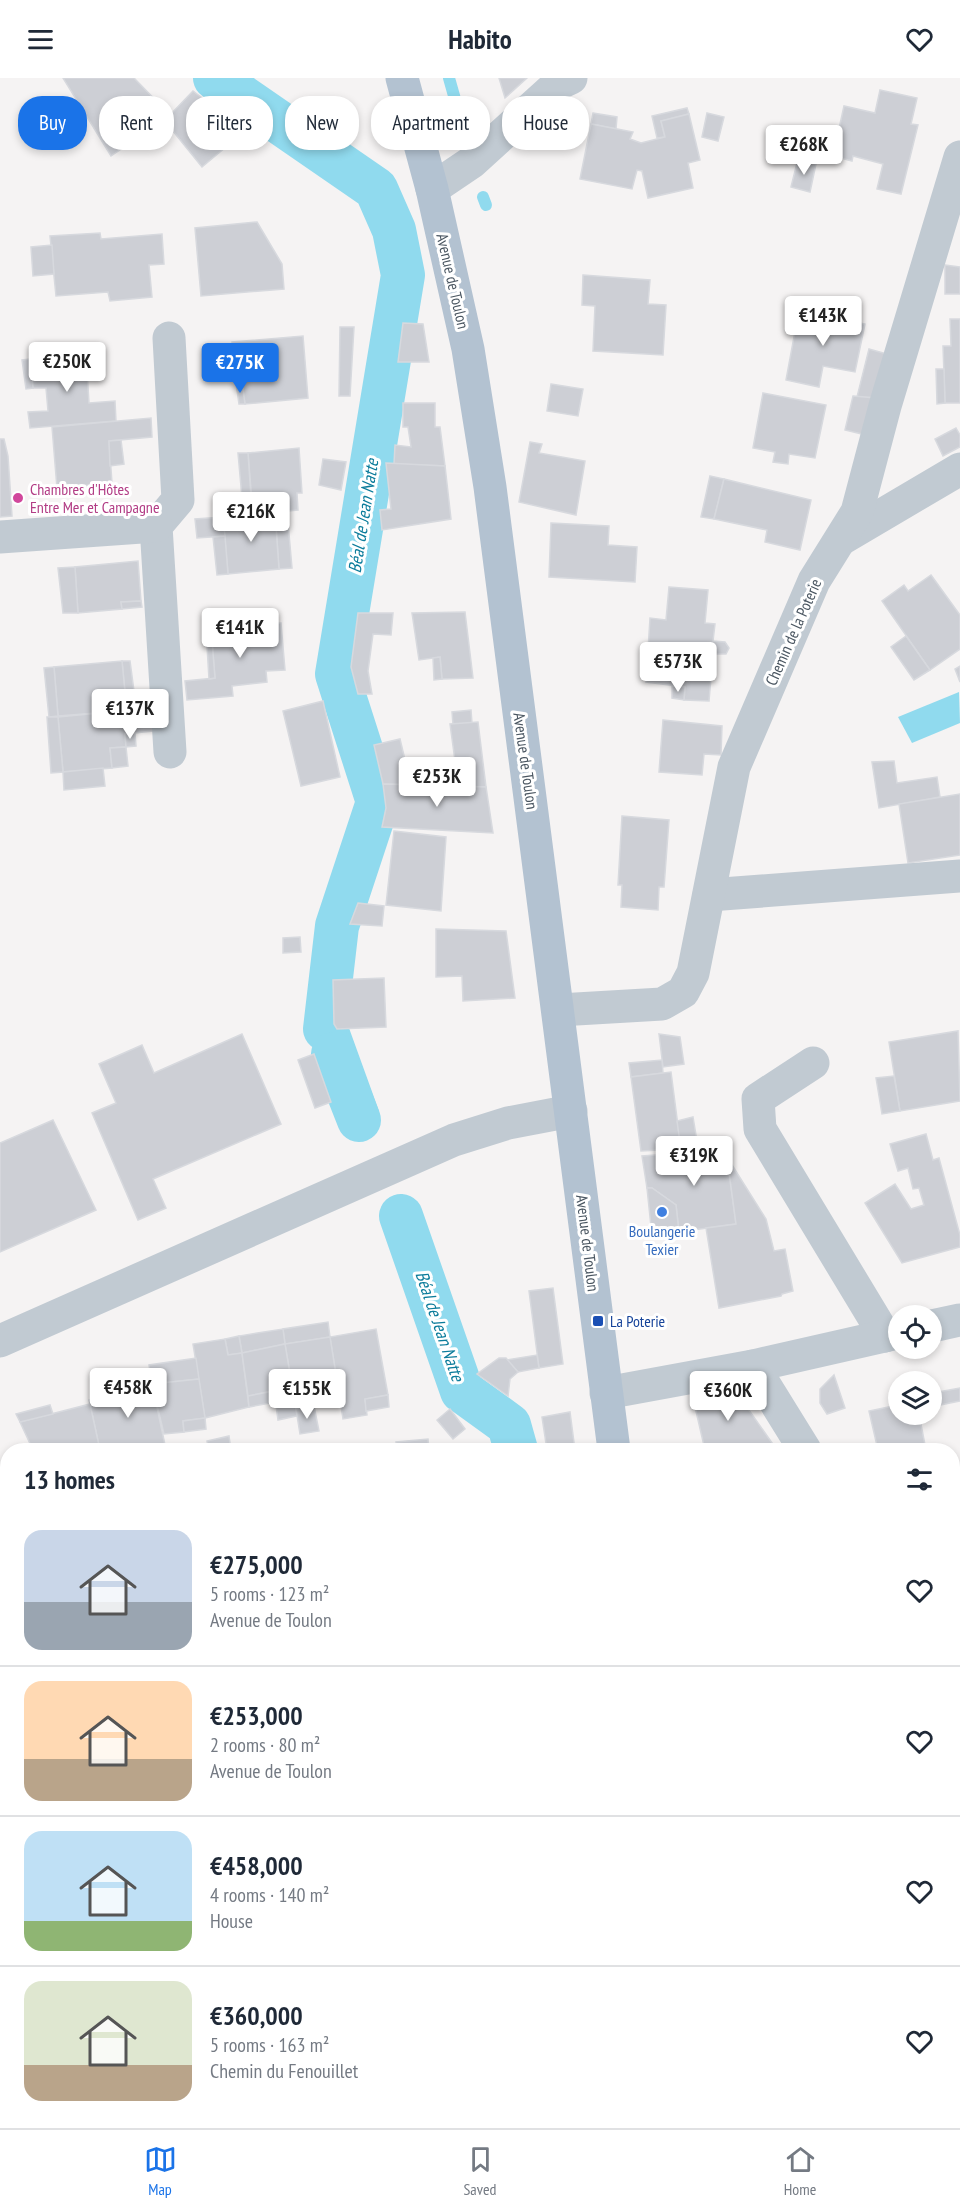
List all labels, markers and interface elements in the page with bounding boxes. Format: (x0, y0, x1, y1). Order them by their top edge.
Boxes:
text: Habito (448, 22, 512, 56)
icon: menu (24, 23, 57, 56)
icon: heart (903, 23, 936, 56)
chip: Buy (18, 96, 87, 150)
chip: Rent (99, 96, 174, 150)
chip: Filters (186, 96, 273, 150)
chip: New (285, 96, 359, 150)
chip: Apartment (371, 96, 490, 150)
chip: House (502, 96, 589, 150)
pin: €268K (762, 125, 846, 176)
text: €268K (780, 131, 828, 157)
street label: Avenue de Toulon (432, 231, 474, 331)
pin: €143K (781, 296, 865, 347)
text: €143K (799, 302, 847, 328)
pin: €250K (25, 342, 109, 393)
pin: €275K (198, 343, 282, 394)
text: €250K (43, 348, 91, 374)
text: €275K (216, 349, 264, 375)
water label: Béal de Jean Natte (343, 456, 384, 575)
place label: Chambres d'Hôtes Entre Mer et Campagne (30, 479, 160, 517)
marker: Chambres d'Hôtes Entre Mer et Campagne (11, 491, 25, 505)
pin: €216K (209, 492, 293, 543)
text: €216K (227, 498, 275, 524)
street label: Chemin de la Poterie (761, 576, 825, 688)
pin: €141K (198, 608, 282, 659)
text: €141K (216, 614, 264, 640)
pin: €573K (636, 642, 720, 693)
text: €573K (654, 648, 702, 674)
pin: €137K (88, 689, 172, 740)
text: €137K (106, 695, 154, 721)
street label: Avenue de Toulon (509, 711, 543, 811)
pin: €253K (395, 757, 479, 808)
text: €253K (413, 763, 461, 789)
pin: €319K (652, 1136, 736, 1187)
text: €319K (670, 1142, 718, 1168)
street label: Avenue de Toulon (572, 1193, 604, 1293)
marker: Boulangerie Texier (655, 1205, 669, 1219)
place label: Boulangerie Texier (629, 1221, 695, 1259)
water label: Béal de Jean Natte (410, 1268, 470, 1386)
map controls (888, 1305, 942, 1425)
button: locate (888, 1305, 942, 1359)
place label: La Poterie (610, 1311, 665, 1331)
marker: La Poterie (591, 1314, 605, 1328)
pin: €458K (86, 1368, 170, 1419)
pin: €155K (265, 1369, 349, 1420)
pin: €360K (686, 1371, 770, 1422)
button: layers (888, 1371, 942, 1425)
text: €458K (104, 1374, 152, 1400)
text: €155K (283, 1375, 331, 1401)
text: €360K (704, 1377, 752, 1403)
text: 13 homes (24, 1463, 115, 1496)
icon: filters (903, 1463, 936, 1496)
text: €275,000 (210, 1548, 303, 1581)
icon: home (72, 1554, 144, 1626)
icon: heart (903, 1574, 936, 1607)
text: 5 rooms · 123 m² (210, 1581, 329, 1607)
text: Avenue de Toulon (210, 1607, 332, 1633)
text: €253,000 (210, 1699, 303, 1732)
icon: home (72, 1705, 144, 1777)
icon: heart (903, 1725, 936, 1758)
text: 2 rooms · 80 m² (210, 1732, 320, 1758)
text: Avenue de Toulon (210, 1758, 332, 1784)
text: €458,000 (210, 1849, 303, 1882)
icon: home (72, 1855, 144, 1927)
icon: heart (903, 1875, 936, 1908)
text: 4 rooms · 140 m² (210, 1882, 329, 1908)
text: House (210, 1908, 253, 1934)
text: €360,000 (210, 1999, 303, 2032)
icon: home (72, 2005, 144, 2077)
icon: heart (903, 2025, 936, 2058)
text: 5 rooms · 163 m² (210, 2032, 329, 2058)
text: Chemin du Fenouillet (210, 2058, 358, 2084)
tab: Map (144, 2143, 177, 2199)
tab: Saved (464, 2143, 497, 2199)
tab: Home (784, 2143, 817, 2199)

